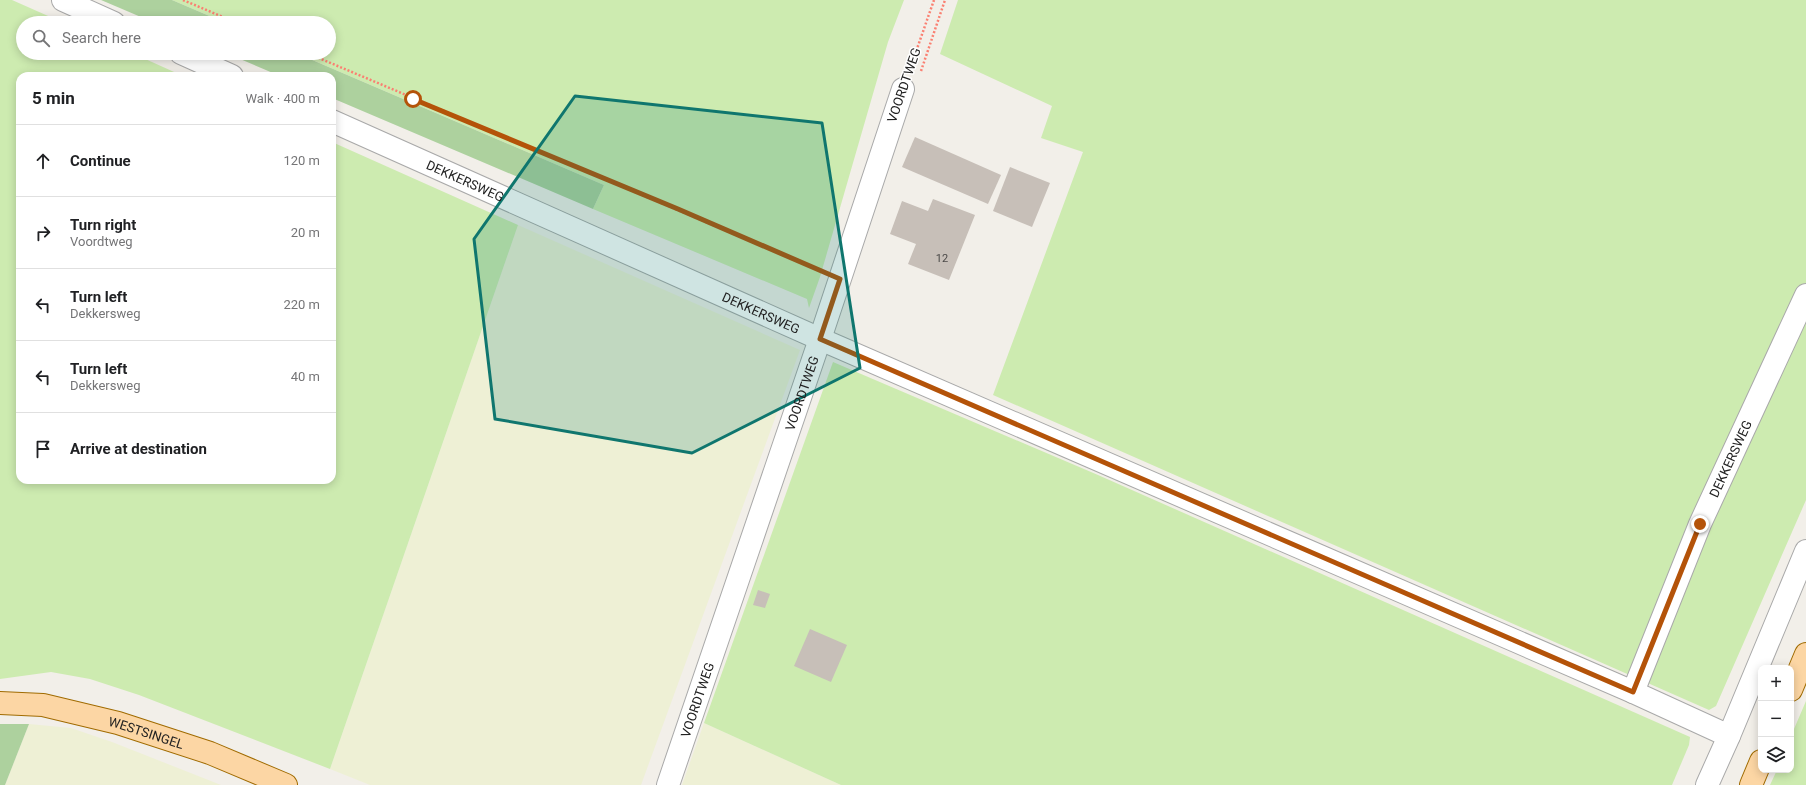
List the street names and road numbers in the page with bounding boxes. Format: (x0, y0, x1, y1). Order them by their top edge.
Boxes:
street label: VOORDTWEG (884, 46, 924, 124)
street label: DEKKERSWEG (424, 157, 506, 204)
street label: DEKKERSWEG (720, 289, 802, 337)
street label: VOORDTWEG (782, 354, 821, 433)
street label: DEKKERSWEG (1706, 418, 1755, 499)
street label: VOORDTWEG (677, 660, 717, 739)
street label: WESTSINGEL (107, 714, 186, 751)

